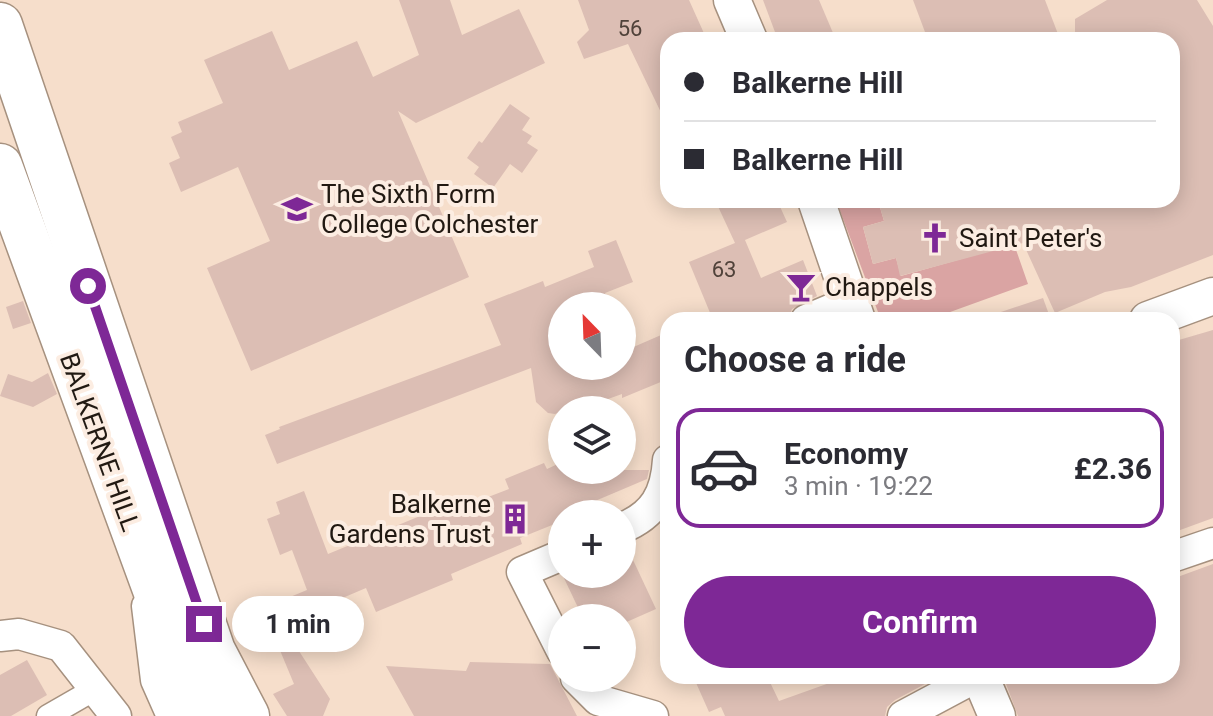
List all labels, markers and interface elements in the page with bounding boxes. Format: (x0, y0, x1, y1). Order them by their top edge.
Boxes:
house number: 56 (618, 16, 642, 41)
text: Balkerne Hill (732, 65, 904, 100)
text: Balkerne Hill (732, 142, 904, 177)
place label: The Sixth Form College Colchester (321, 179, 539, 239)
school or university icon: The Sixth Form College Colchester (280, 192, 314, 226)
church icon: Saint Peter's (918, 221, 952, 255)
place label: Saint Peter's (959, 223, 1103, 253)
house number: 63 (712, 257, 736, 282)
route start (70, 268, 106, 304)
bar icon: Chappels (784, 270, 818, 304)
place label: Chappels (825, 272, 933, 302)
north arrow (548, 292, 636, 380)
map controls (548, 292, 636, 692)
text: Choose a ride (684, 339, 906, 381)
street label: BALKERNE HILL (54, 349, 146, 535)
button: layers (548, 396, 636, 484)
icon: car (688, 432, 760, 504)
text: Economy (784, 436, 908, 471)
text: £2.36 (1074, 451, 1152, 486)
text: 3 min · 19:22 (784, 471, 933, 501)
place label: Balkerne Gardens Trust (329, 489, 491, 549)
button: + (548, 500, 636, 588)
building icon: Balkerne Gardens Trust (498, 502, 532, 536)
button: Confirm (684, 576, 1156, 668)
callout: 1 min (232, 596, 364, 652)
button: − (548, 604, 636, 692)
route end (186, 606, 222, 642)
text: 1 min (265, 609, 331, 639)

